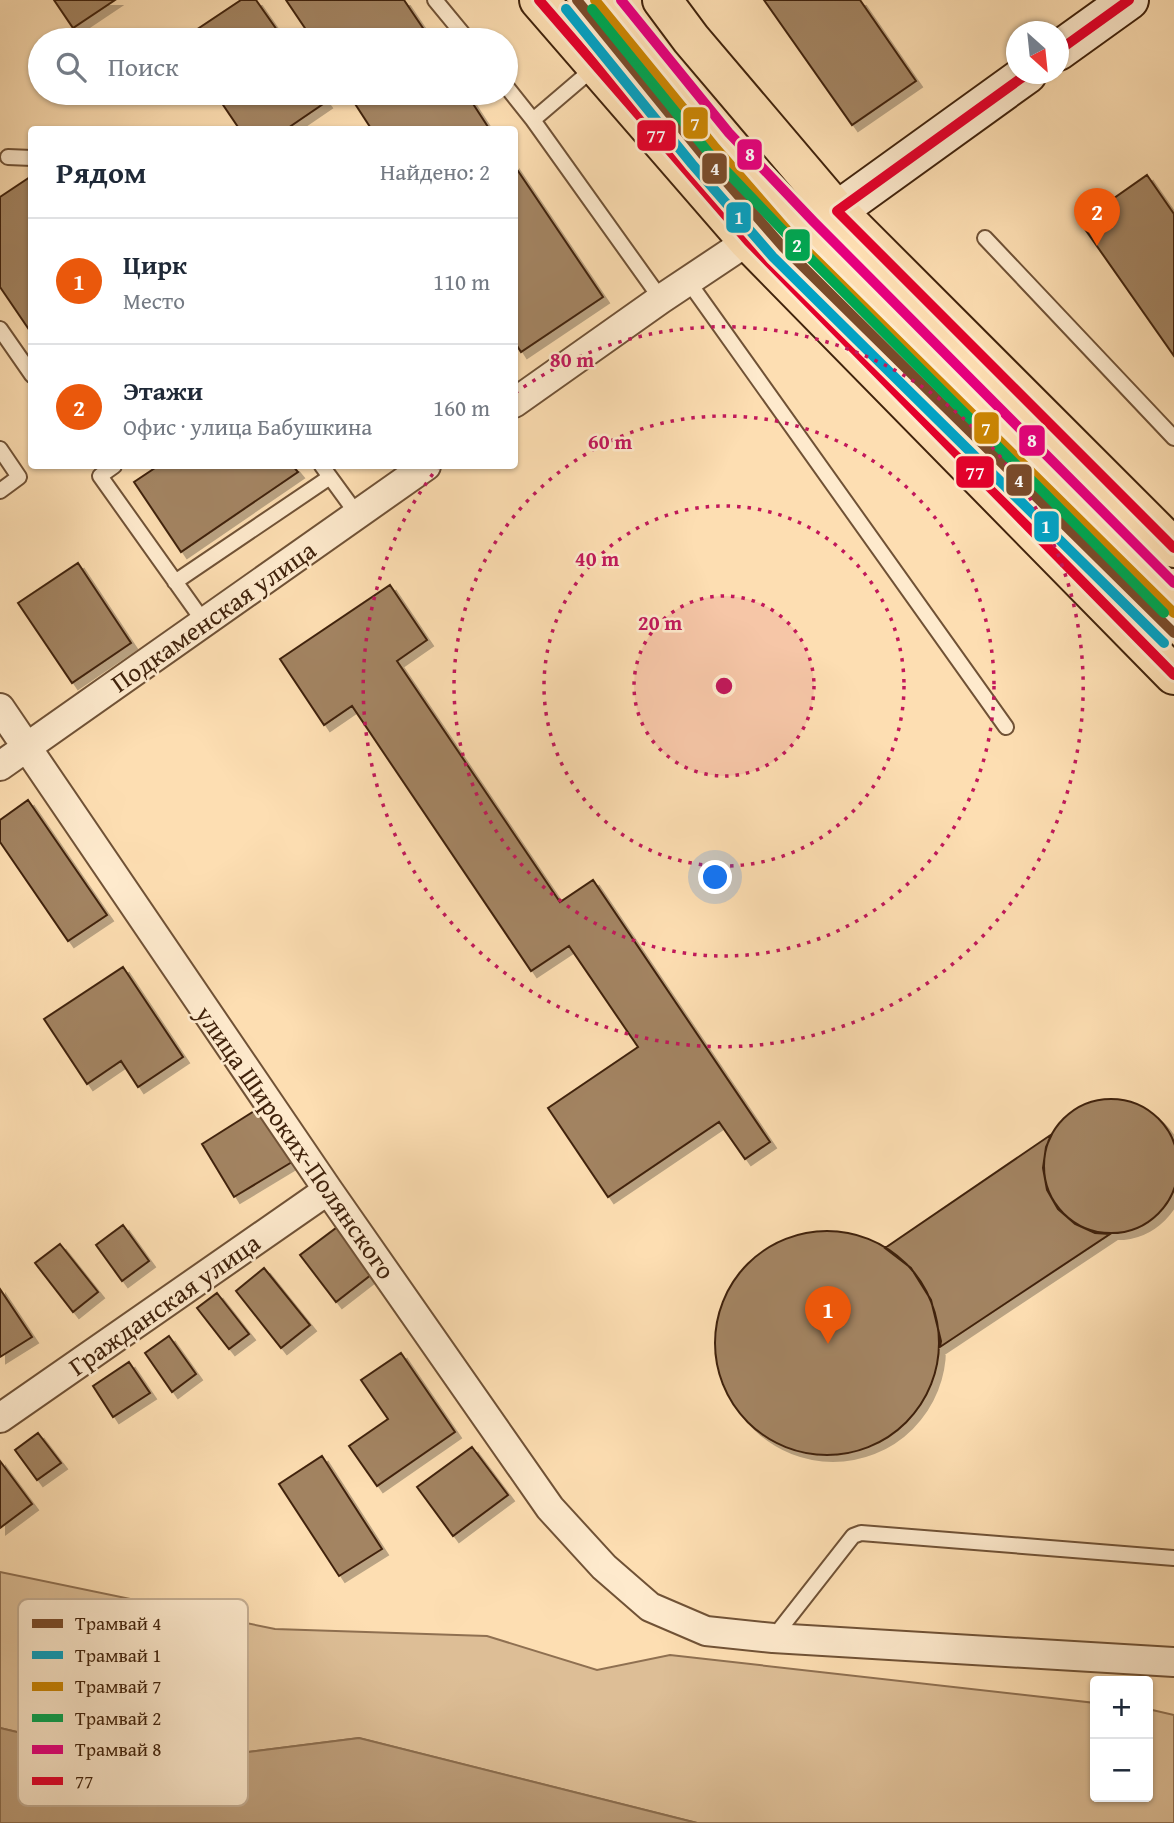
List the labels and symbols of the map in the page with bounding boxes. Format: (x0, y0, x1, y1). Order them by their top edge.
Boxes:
north arrow (1006, 21, 1069, 84)
line badge: 7 (682, 106, 709, 140)
text: 7 (690, 109, 700, 137)
line badge: 77 (636, 119, 677, 152)
text: 77 (646, 121, 666, 149)
line badge: 8 (736, 138, 763, 171)
text: 8 (745, 140, 755, 168)
line badge: 4 (701, 152, 728, 185)
text: 4 (710, 154, 720, 182)
pin: 2 (1074, 188, 1120, 246)
line badge: 1 (725, 201, 752, 234)
text: 1 (734, 203, 744, 231)
line badge: 2 (784, 228, 811, 262)
text: 2 (792, 231, 802, 259)
text: 80 m (550, 344, 594, 375)
line badge: 7 (973, 411, 1000, 445)
text: 7 (981, 414, 991, 442)
line badge: 8 (1018, 424, 1046, 457)
text: 60 m (588, 426, 632, 457)
text: 8 (1027, 426, 1037, 454)
line badge: 77 (955, 455, 995, 489)
text: 77 (965, 458, 985, 486)
line badge: 4 (1005, 463, 1033, 497)
text: 4 (1014, 466, 1024, 494)
line badge: 1 (1033, 510, 1060, 543)
text: 1 (1041, 512, 1051, 540)
street label: Подкаменская улица (102, 530, 324, 702)
text: 40 m (575, 543, 619, 574)
text: 20 m (638, 607, 682, 638)
centre of rings (712, 674, 736, 698)
your location (698, 860, 732, 894)
street label: улица Широких-Полянского (186, 996, 406, 1287)
street label: Гражданская улица (60, 1223, 268, 1385)
pin: 1 (805, 1286, 851, 1344)
legend (18, 1599, 248, 1806)
text: Трамвай 4 (75, 1609, 161, 1637)
text: Трамвай 1 (75, 1641, 161, 1669)
text: Трамвай 7 (75, 1672, 161, 1700)
text: Трамвай 2 (75, 1704, 161, 1732)
text: Трамвай 8 (75, 1735, 161, 1763)
text: 77 (75, 1767, 93, 1795)

